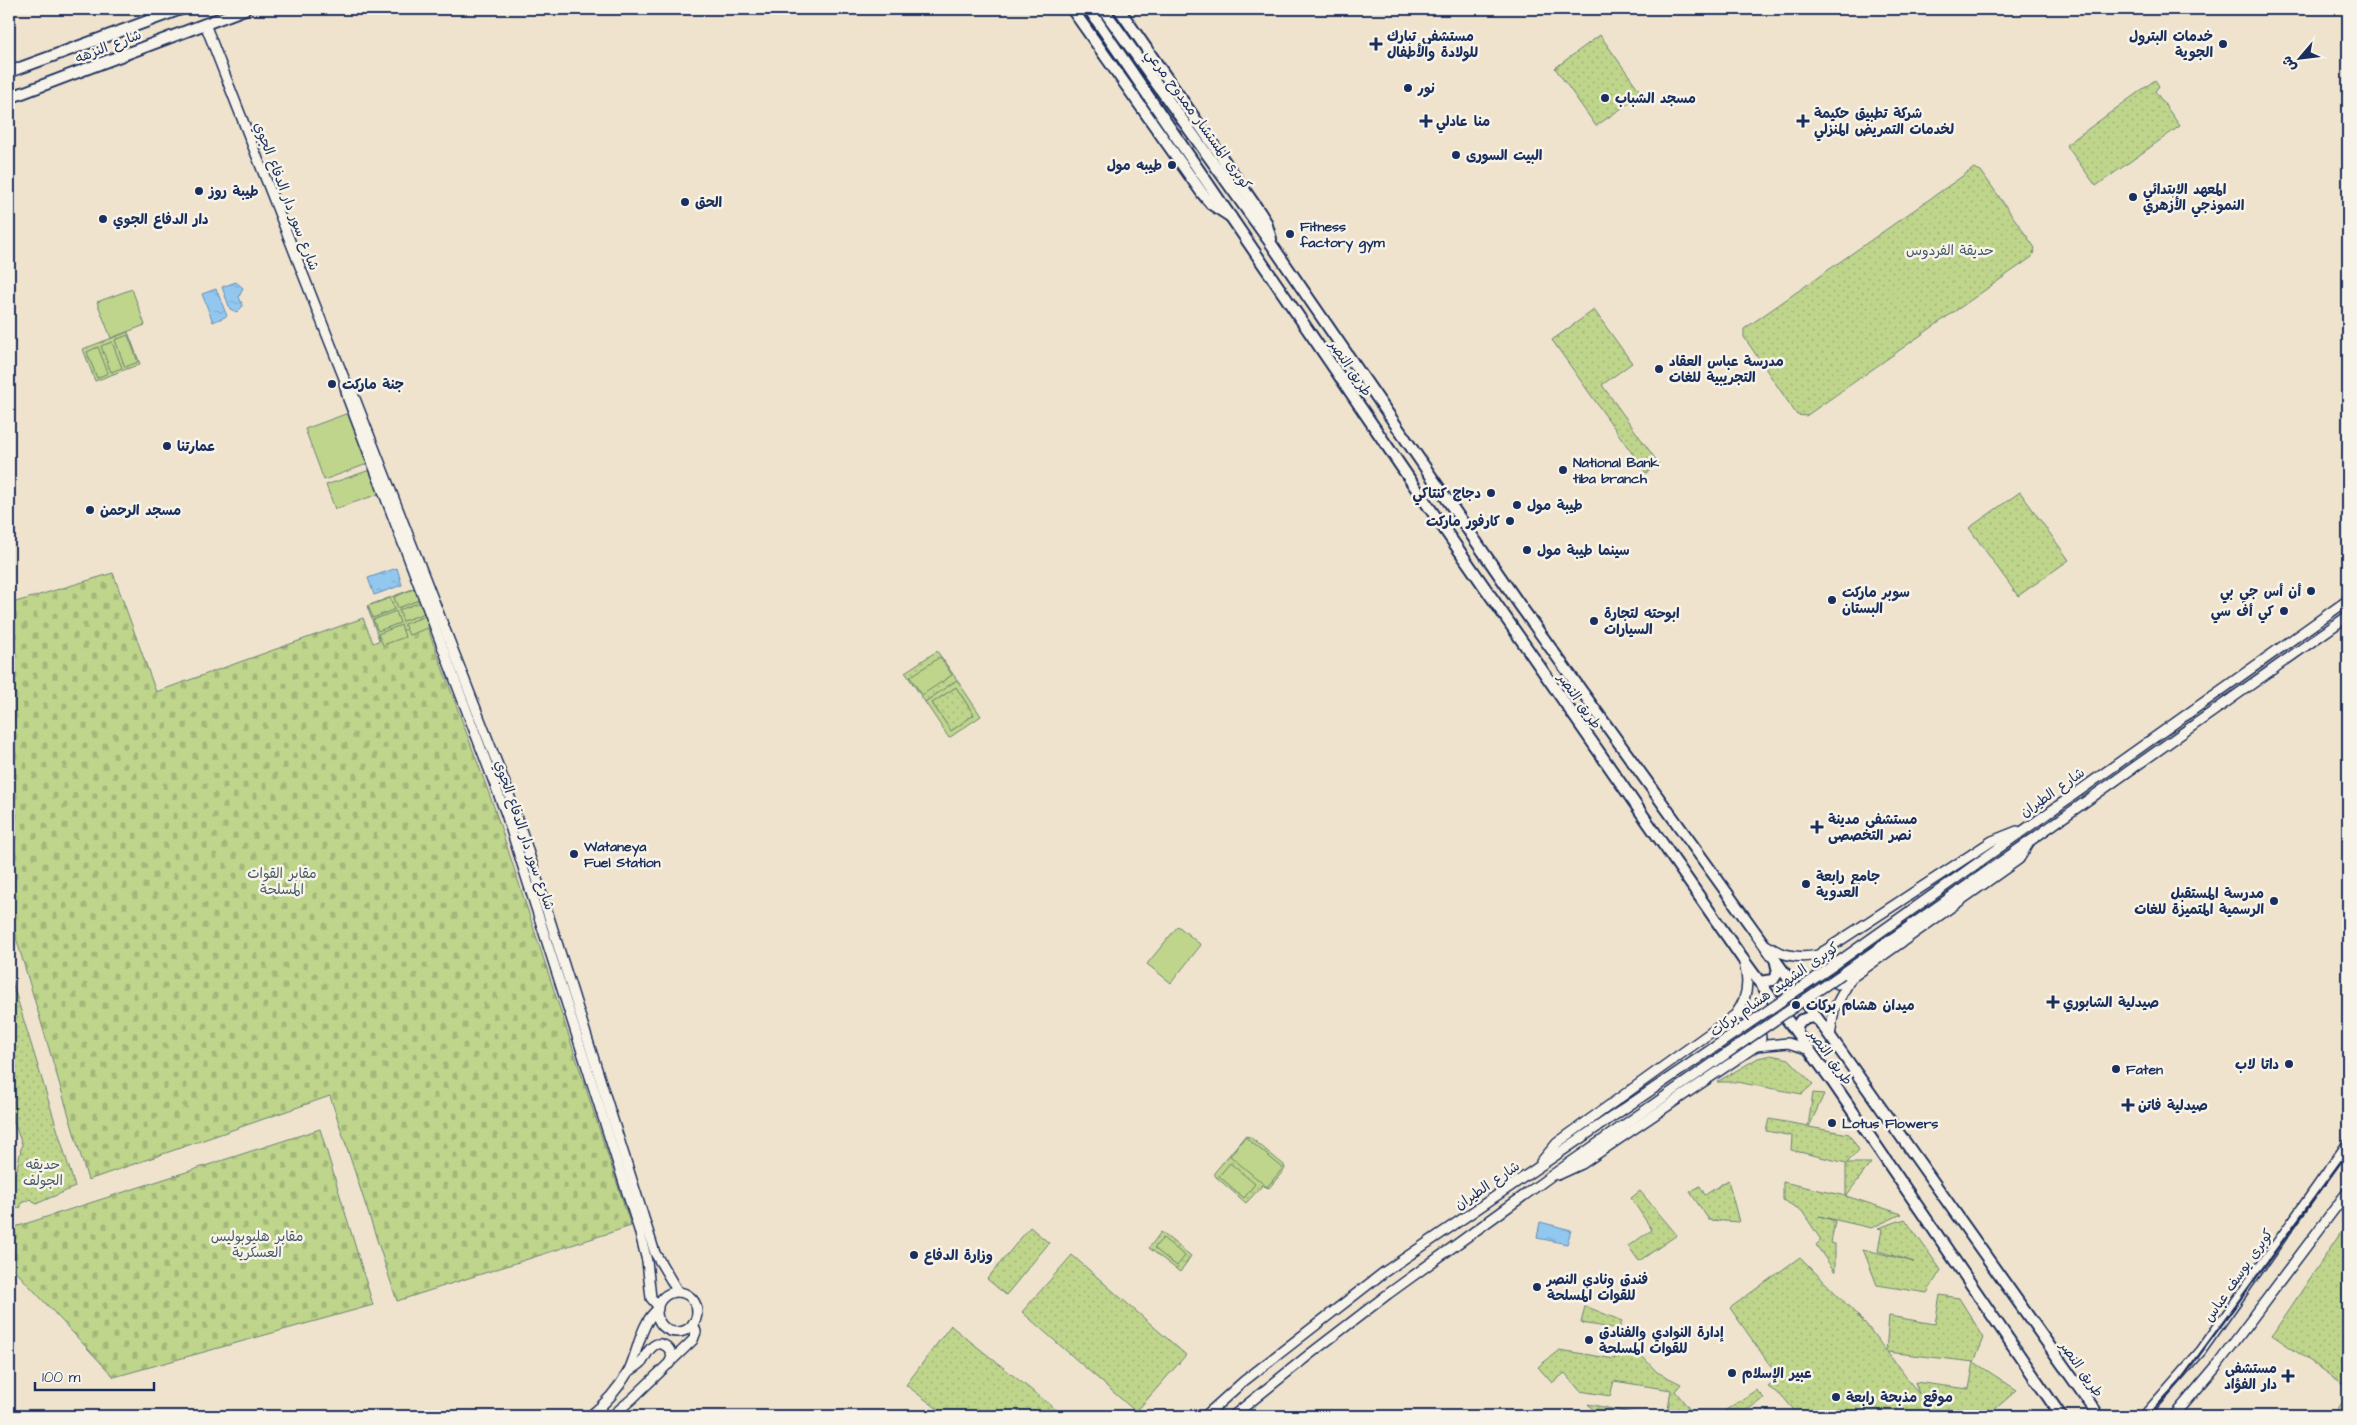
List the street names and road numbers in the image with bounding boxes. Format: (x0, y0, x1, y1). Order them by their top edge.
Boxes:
street label: شارع النزهه (72, 25, 145, 69)
street label: كوبرى المستشار ممدوح مرعي (1139, 45, 1256, 195)
street label: شارع سور دار الدفاع الجوي (249, 119, 324, 273)
street label: طريق النصر (1323, 336, 1376, 401)
street label: طريق النصر (1552, 669, 1606, 734)
street label: شارع سور دار الدفاع الجوي (489, 758, 559, 913)
street label: شارع الطيران (2016, 763, 2089, 823)
street label: كوبرى الشهيد هشام بركات (1706, 938, 1843, 1042)
street label: طريق النصر (1803, 1025, 1857, 1089)
street label: شارع الطيران (1451, 1157, 1524, 1215)
street label: كوبرى يوسف عباس (2199, 1225, 2278, 1326)
street label: طريق النصر (2054, 1337, 2108, 1402)

